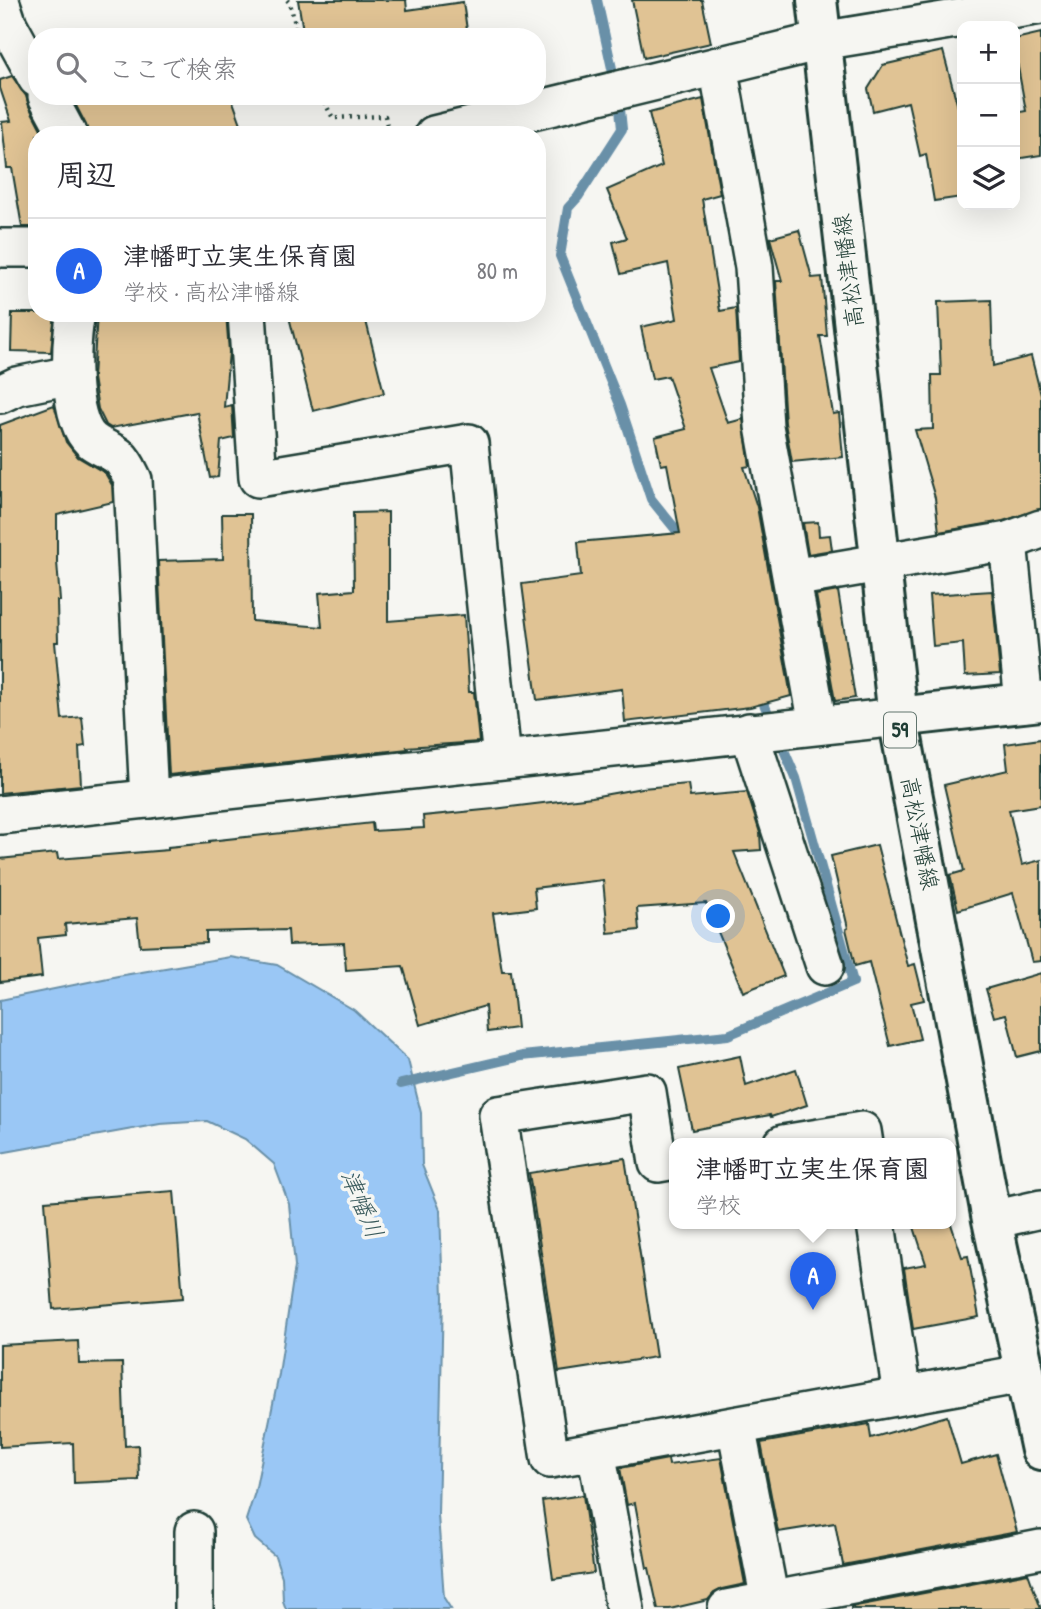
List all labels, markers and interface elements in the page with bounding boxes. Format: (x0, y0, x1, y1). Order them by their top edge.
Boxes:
map controls (957, 21, 1020, 210)
button: + (957, 21, 1020, 84)
search box (28, 28, 546, 105)
icon: search (52, 48, 90, 86)
text: ここで検索 (108, 51, 238, 86)
button: − (957, 84, 1020, 147)
button: layers (957, 147, 1020, 210)
text: 周辺 (56, 154, 116, 194)
street label: 高松津幡線 (825, 212, 870, 330)
text: 津幡町立実生保育園 (123, 238, 357, 273)
text: A (73, 255, 85, 286)
text: 80 m (477, 255, 518, 286)
text: 学校 · 高松津幡線 (123, 276, 299, 307)
road number: 59 (884, 712, 916, 748)
street label: 高松津幡線 (894, 774, 947, 892)
your location (701, 899, 735, 933)
popup (669, 1138, 956, 1229)
text: 津幡町立実生保育園 (695, 1151, 930, 1186)
water label: 津幡川 (334, 1164, 392, 1243)
text: 学校 (695, 1189, 741, 1220)
pin: A (790, 1252, 836, 1310)

